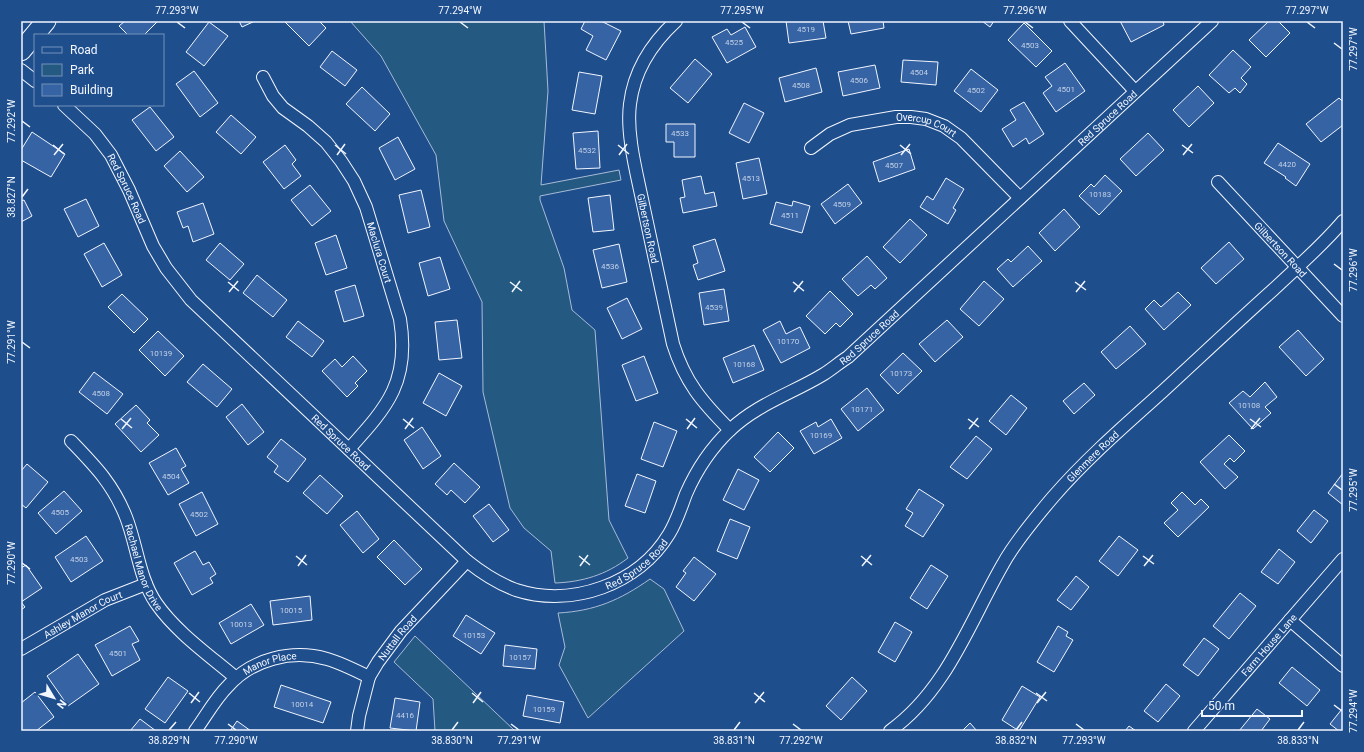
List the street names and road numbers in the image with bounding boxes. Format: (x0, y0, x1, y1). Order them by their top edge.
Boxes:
street label: Red Spruce Road (1076, 88, 1139, 148)
street label: Overcup Court (896, 112, 959, 139)
street label: Red Spruce Road (106, 152, 148, 225)
street label: Gilbertson Road (635, 192, 661, 264)
street label: Gilbertson Road (1252, 219, 1309, 279)
street label: Maclura Court (365, 220, 394, 284)
street label: Red Spruce Road (837, 308, 901, 367)
street label: Red Spruce Road (310, 412, 373, 472)
street label: Glenmere Road (1064, 429, 1121, 484)
street label: Rachael Manor Drive (123, 522, 165, 613)
street label: Red Spruce Road (604, 537, 670, 591)
street label: Ashley Manor Court (42, 588, 124, 640)
street label: Farm House Lane (1239, 612, 1298, 678)
street label: Nuttall Road (376, 613, 419, 662)
street label: Manor Place (241, 650, 297, 677)

